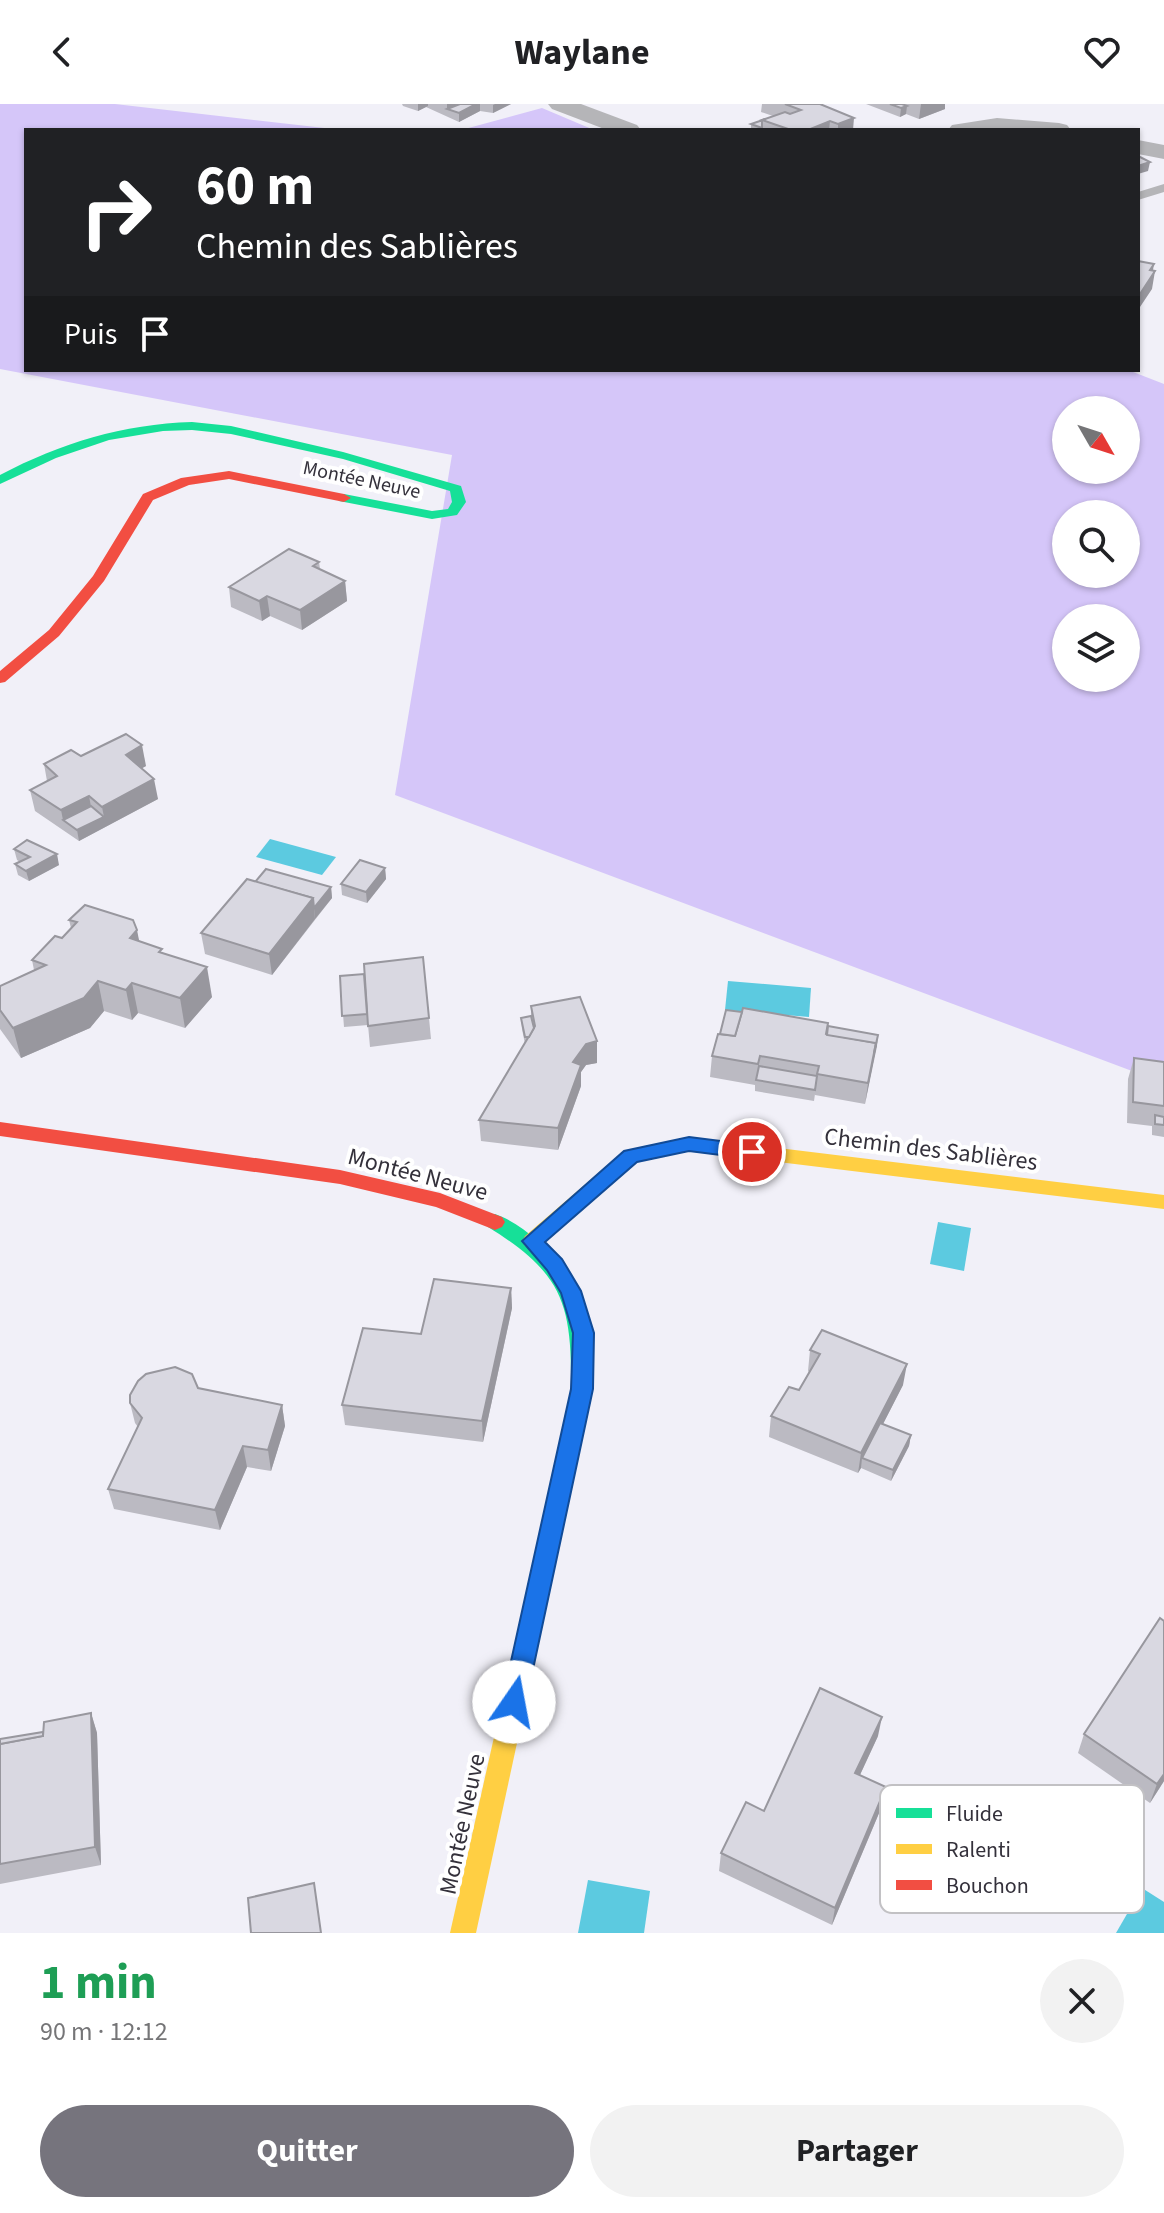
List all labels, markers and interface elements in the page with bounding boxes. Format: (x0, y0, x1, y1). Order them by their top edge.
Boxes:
text: Waylane (514, 27, 650, 78)
icon: back (40, 30, 84, 74)
icon: heart (1080, 30, 1124, 74)
text: 60 m (196, 147, 314, 226)
icon: right (64, 160, 168, 264)
text: Chemin des Sablières (196, 221, 518, 272)
icon: arrive (133, 312, 177, 356)
text: Puis (64, 313, 117, 356)
north arrow (1052, 396, 1140, 484)
map controls (1052, 396, 1140, 692)
street label: Montée Neuve (300, 454, 423, 506)
button: search (1052, 500, 1140, 588)
button: layers (1052, 604, 1140, 692)
pin (718, 1118, 786, 1186)
street label: Chemin des Sablières (822, 1119, 1040, 1180)
icon: arrive (730, 1130, 774, 1174)
street label: Montée Neuve (344, 1139, 492, 1210)
position arrow (472, 1660, 556, 1744)
street label: Montée Neuve (430, 1750, 495, 1898)
legend (880, 1785, 1144, 1913)
text: Fluide (946, 1798, 1003, 1830)
text: Ralenti (946, 1834, 1011, 1866)
text: Bouchon (946, 1870, 1029, 1902)
text: 1 min (40, 1949, 157, 2017)
button: close (1040, 1959, 1124, 2043)
text: 90 m · 12:12 (40, 2013, 168, 2050)
button: Quitter (40, 2105, 574, 2197)
button: Partager (590, 2105, 1124, 2197)

